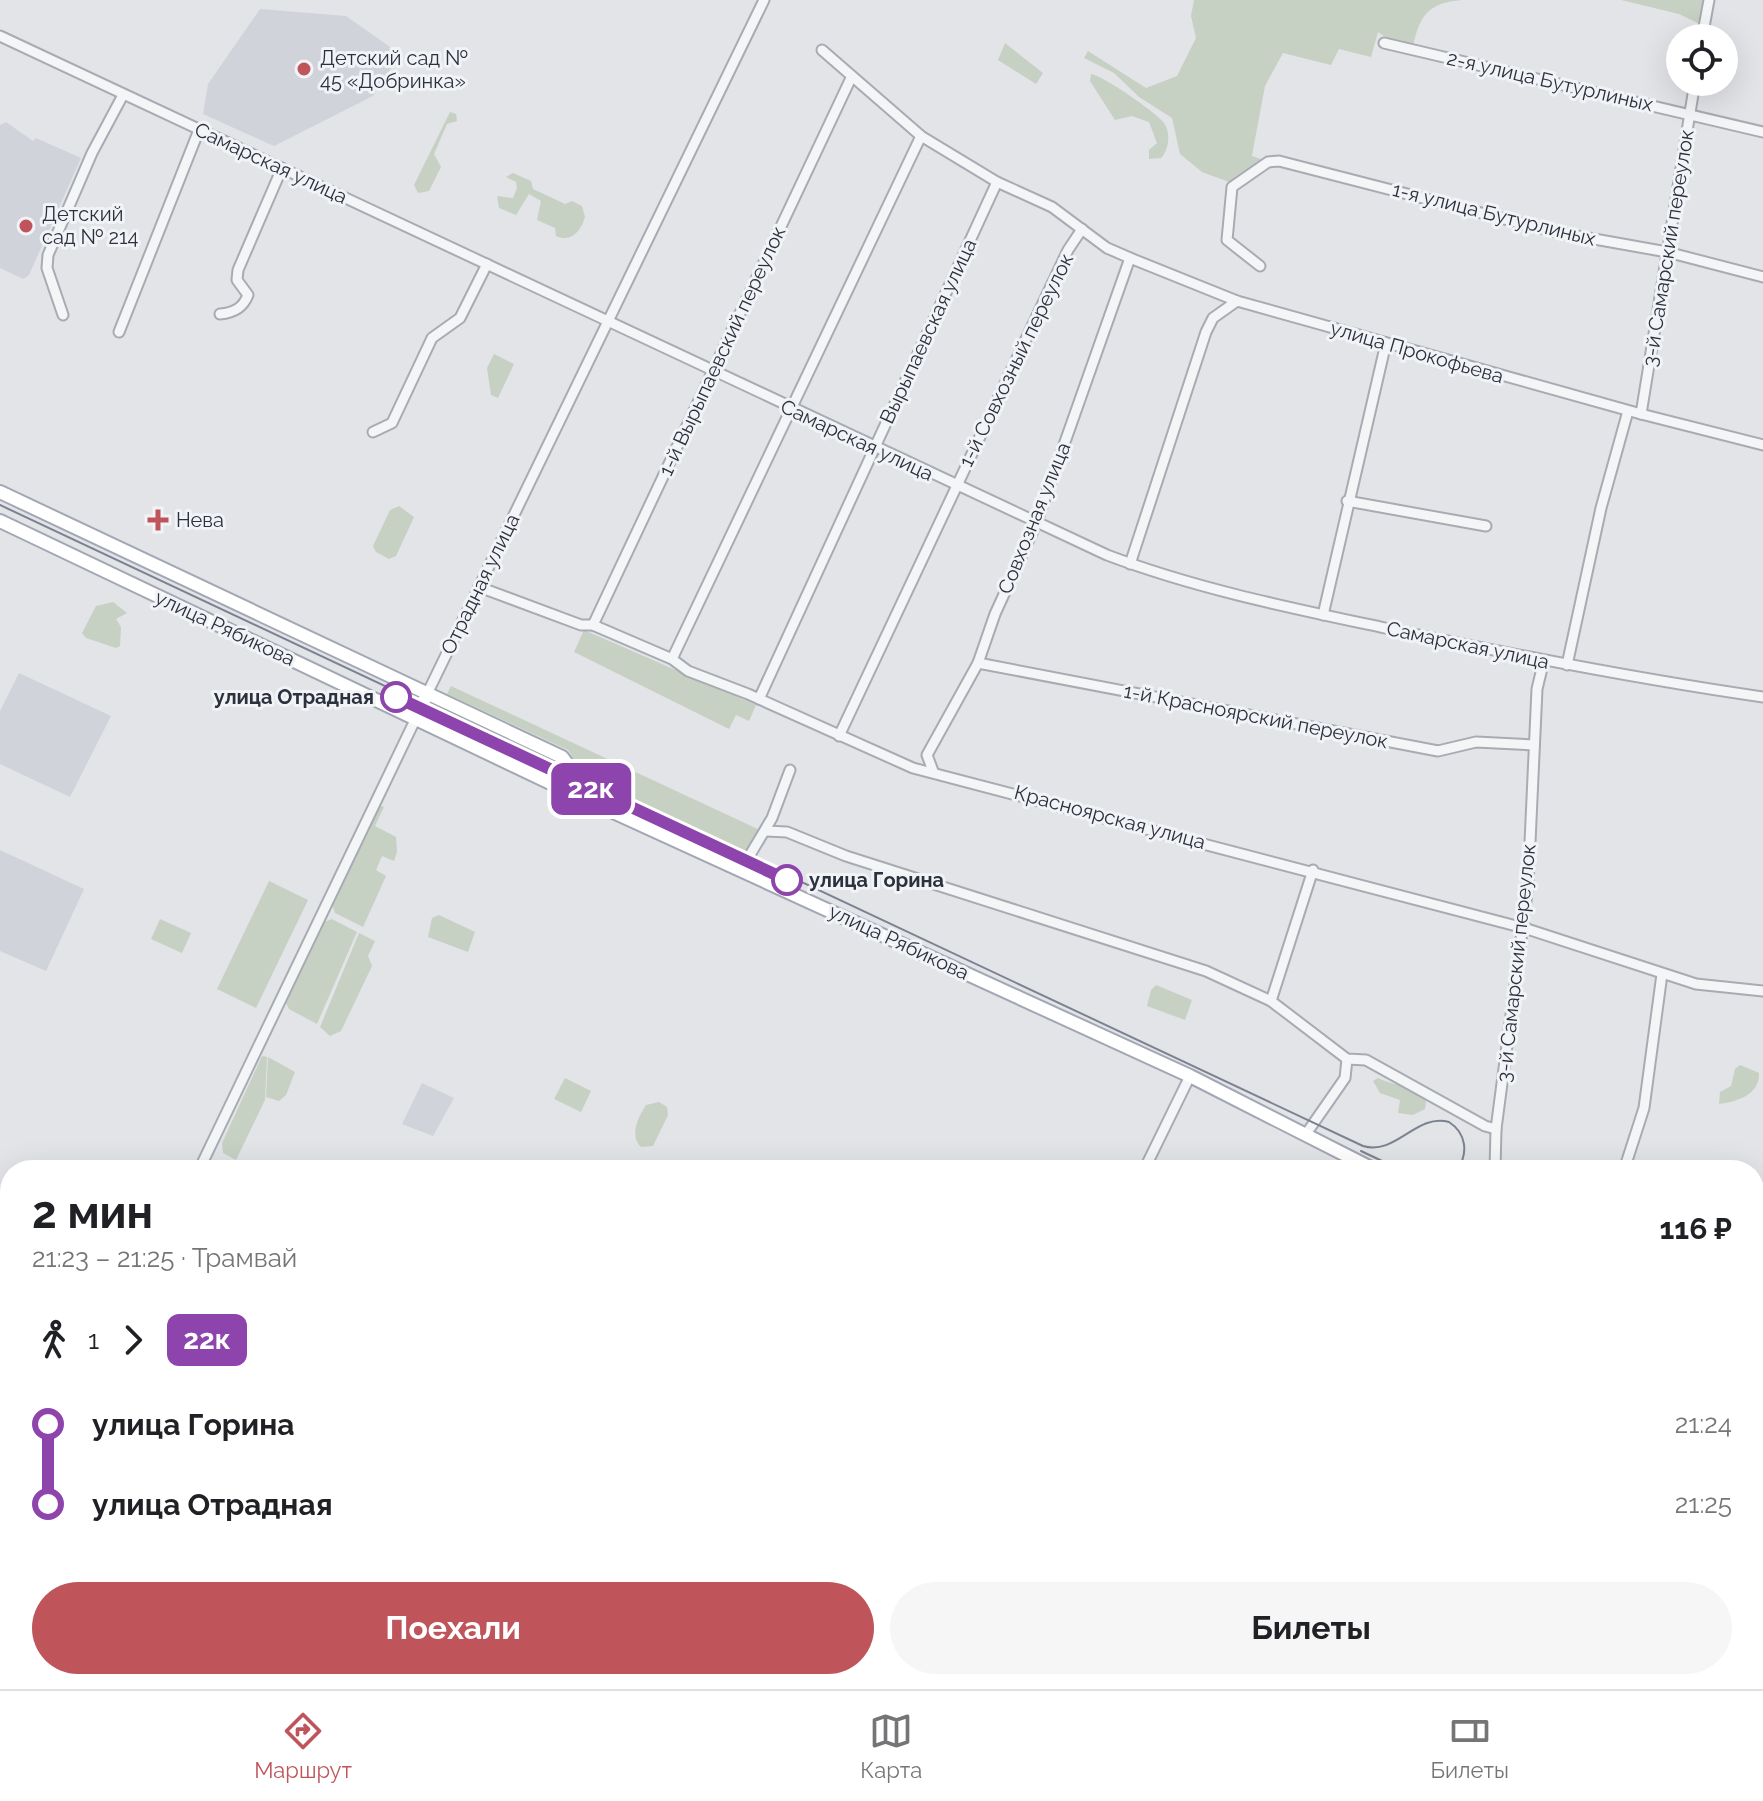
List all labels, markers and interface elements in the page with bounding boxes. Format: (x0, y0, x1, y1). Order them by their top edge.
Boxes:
map controls (1666, 24, 1738, 96)
button: locate (1666, 24, 1738, 96)
place label: Детский сад № 45 «Добринка» (320, 46, 468, 93)
street label: 2-я улица Бутурлиных (1445, 46, 1655, 116)
marker: Детский сад № 45 «Добринка» (295, 60, 313, 78)
street label: Самарская улица (191, 117, 351, 209)
street label: 3-й Самарский переулок (1637, 128, 1699, 368)
street label: 1-я улица Бутурлиных (1390, 177, 1598, 251)
place label: Детский сад № 214 (42, 202, 138, 249)
marker: Детский сад № 214 (17, 217, 35, 235)
street label: 1-й Вырыпаевский переулок (653, 222, 791, 480)
street label: Вырыпаевская улица (875, 235, 981, 427)
street label: 1-й Совхозный переулок (954, 249, 1078, 471)
street label: улица Прокофьева (1328, 316, 1506, 388)
street label: Самарская улица (777, 394, 937, 486)
street label: Совхозная улица (993, 439, 1075, 597)
place label: Нева (176, 508, 224, 532)
marker: Нева (147, 509, 169, 531)
street label: Отрадная улица (436, 510, 524, 658)
street label: улица Рябикова (151, 585, 299, 671)
street label: Самарская улица (1385, 616, 1551, 674)
street label: 1-й Красноярский переулок (1122, 679, 1390, 753)
marker: улица Отрадная (381, 682, 411, 712)
place label: улица Отрадная (214, 685, 374, 709)
line badge: 22к (545, 763, 637, 815)
text: 22к (567, 772, 615, 805)
street label: Красноярская улица (1012, 780, 1208, 854)
street label: 3-й Самарский переулок (1492, 843, 1540, 1083)
marker: улица Горина (772, 865, 802, 895)
place label: улица Горина (809, 868, 944, 892)
street label: улица Рябикова (825, 899, 973, 985)
text: 2 мин (32, 1187, 153, 1238)
text: 116 ₽ (1660, 1211, 1732, 1246)
text: 21:23 – 21:25 · Трамвай (32, 1243, 297, 1273)
icon: walk (32, 1318, 76, 1362)
icon: forward (111, 1318, 155, 1362)
text: 22к (183, 1323, 231, 1356)
text: 1 (88, 1325, 99, 1355)
text: улица Горина (92, 1407, 295, 1442)
text: 21:24 (1675, 1409, 1732, 1439)
text: улица Отрадная (92, 1487, 332, 1522)
text: 21:25 (1675, 1489, 1732, 1519)
button: Поехали (32, 1582, 874, 1674)
button: Билеты (890, 1582, 1732, 1674)
tab: Маршрут (254, 1709, 352, 1783)
tab: Карта (860, 1709, 922, 1783)
tab: Билеты (1431, 1709, 1509, 1783)

